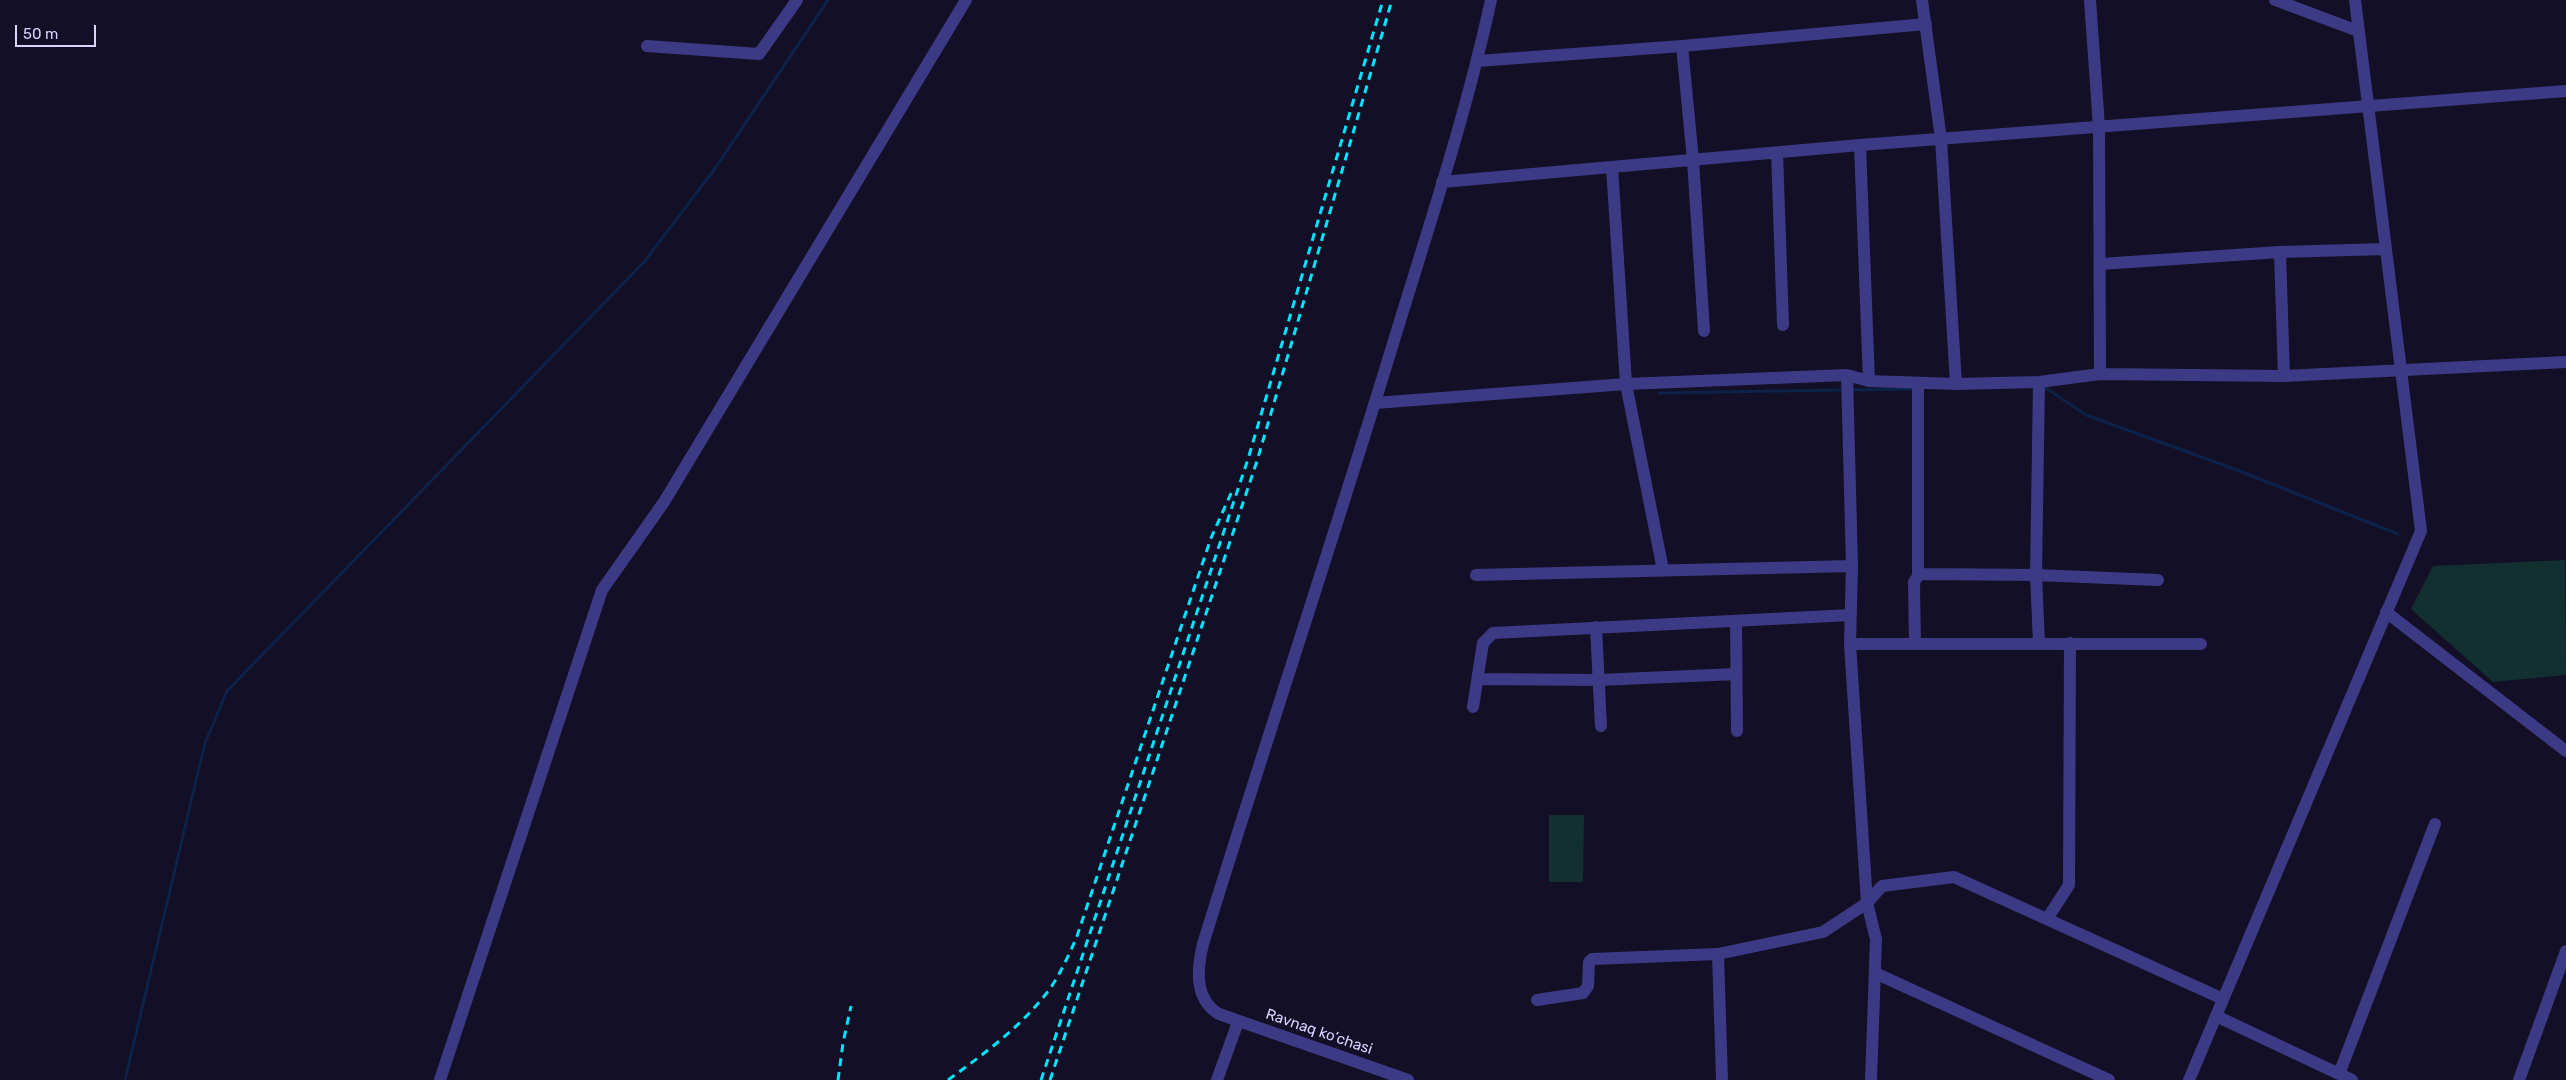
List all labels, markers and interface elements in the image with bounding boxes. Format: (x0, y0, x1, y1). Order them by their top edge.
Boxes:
scale bar (18, 15, 99, 47)
text: 50 m (23, 25, 58, 43)
street label: Ravnaq ko‘chasi (1263, 1005, 1375, 1059)

